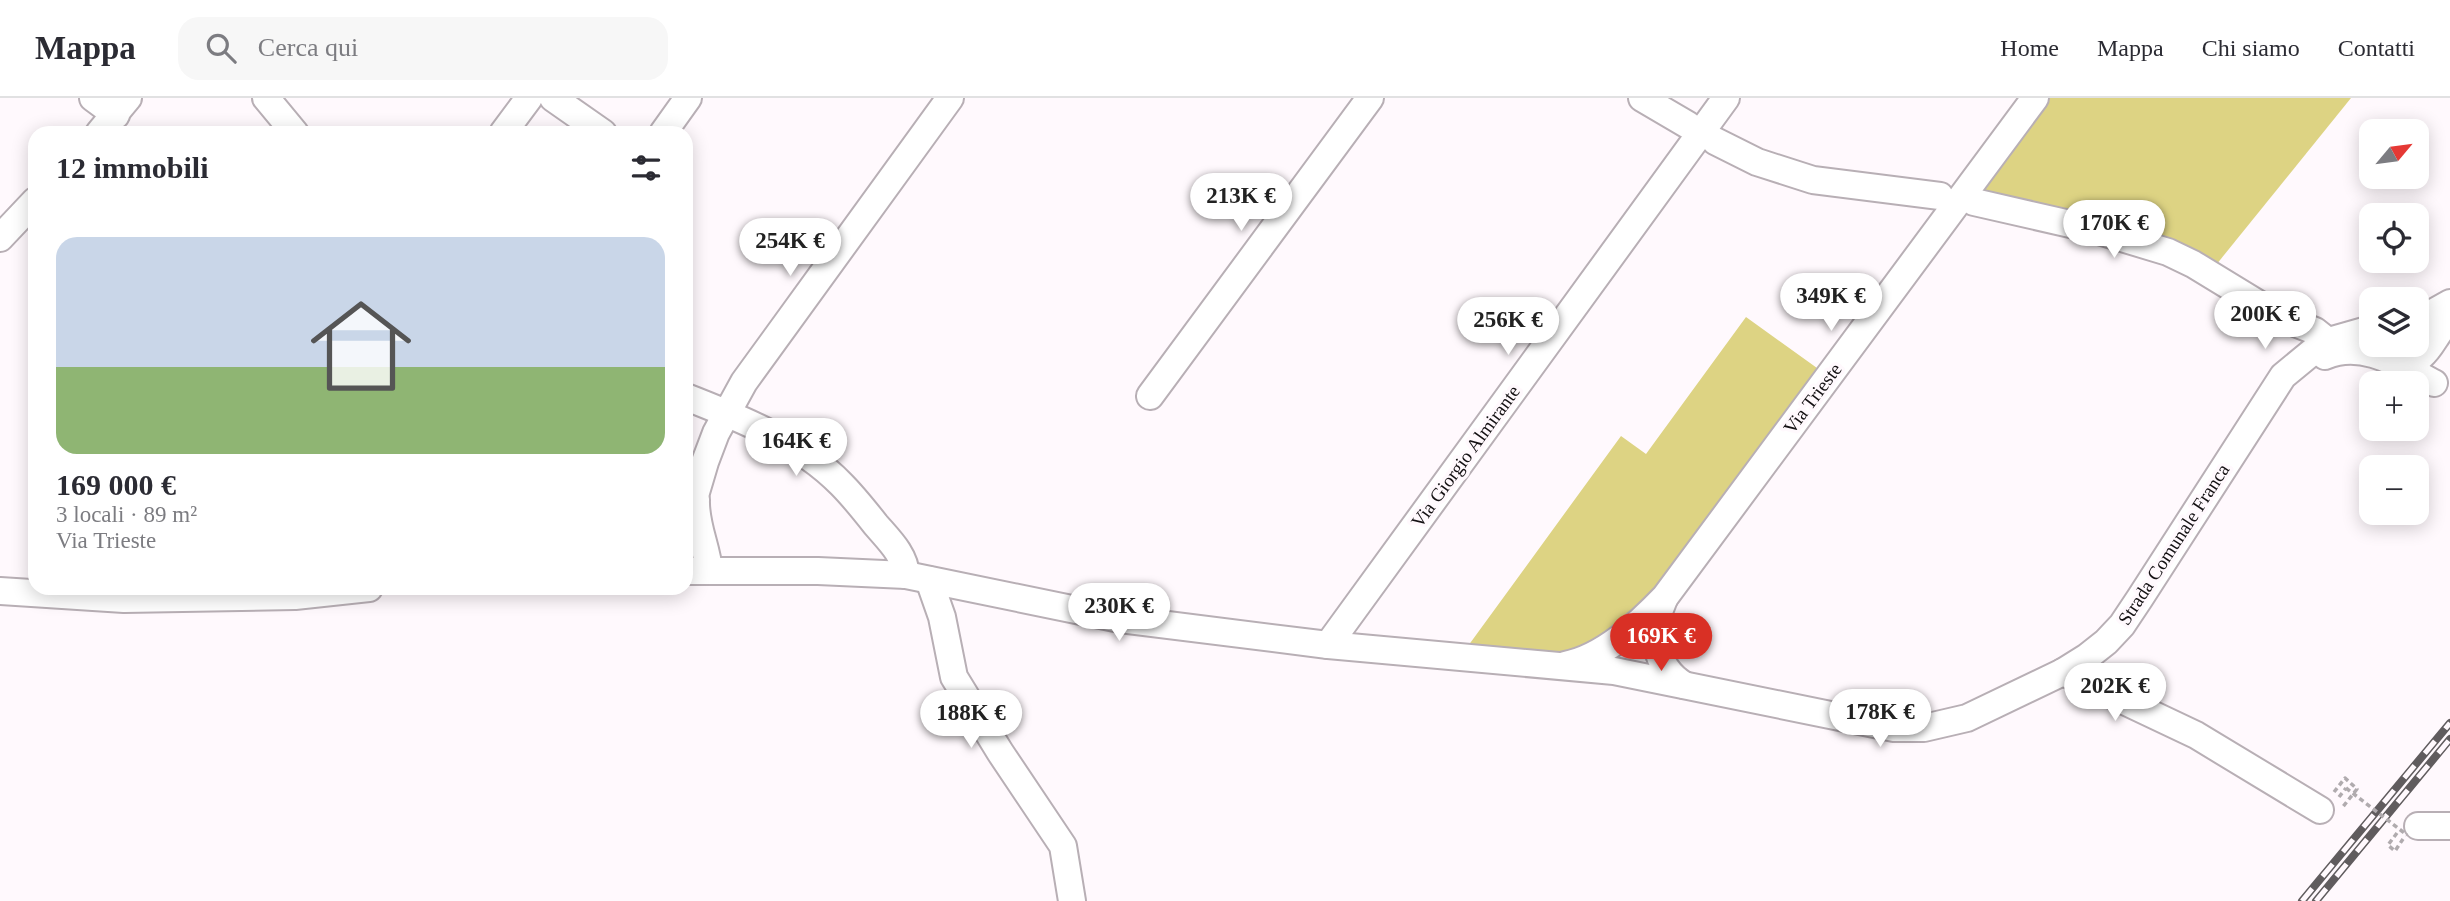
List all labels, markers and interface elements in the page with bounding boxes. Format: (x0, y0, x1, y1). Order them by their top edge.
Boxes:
search box (178, 17, 668, 80)
icon: search (202, 29, 240, 67)
text: Mappa (35, 30, 136, 66)
text: Cerca qui (258, 33, 358, 62)
text: Home (2000, 35, 2059, 61)
text: Mappa (2097, 35, 2164, 61)
text: Chi siamo (2202, 35, 2300, 61)
text: Contatti (2338, 35, 2415, 61)
north arrow (2359, 119, 2429, 189)
map controls (2359, 119, 2429, 525)
icon: filters (627, 149, 665, 187)
text: 12 immobili (56, 151, 209, 184)
pin: 213K € (1184, 174, 1298, 233)
text: 213K € (1206, 183, 1276, 208)
pin: 170K € (2057, 200, 2171, 260)
button: locate (2359, 203, 2429, 273)
text: 170K € (2079, 210, 2149, 235)
pin: 254K € (733, 218, 847, 278)
text: 254K € (755, 228, 825, 253)
pin: 349K € (1774, 274, 1888, 333)
icon: home (298, 283, 424, 409)
text: 349K € (1796, 283, 1866, 308)
button: layers (2359, 287, 2429, 357)
pin: 200K € (2208, 292, 2322, 351)
pin: 256K € (1451, 298, 1565, 357)
text: 200K € (2230, 301, 2300, 326)
text: 256K € (1473, 307, 1543, 332)
street label: Via Trieste (1779, 359, 1846, 438)
button: + (2359, 371, 2429, 441)
street label: Via Giorgio Almirante (1407, 381, 1524, 531)
pin: 164K € (739, 418, 853, 478)
text: 164K € (761, 428, 831, 453)
button: − (2359, 455, 2429, 525)
street label: Strada Comunale Franca (2113, 459, 2234, 629)
text: 169 000 € (56, 468, 176, 501)
text: 3 locali · 89 m² (56, 502, 197, 527)
text: Via Trieste (56, 528, 156, 553)
pin: 230K € (1062, 584, 1176, 643)
text: 230K € (1084, 593, 1154, 618)
pin: 169K € (1604, 614, 1718, 673)
text: 169K € (1626, 623, 1696, 648)
pin: 202K € (2058, 664, 2172, 723)
text: 202K € (2080, 673, 2150, 698)
pin: 188K € (914, 690, 1028, 750)
pin: 178K € (1823, 690, 1937, 749)
text: 178K € (1845, 699, 1915, 724)
text: 188K € (936, 700, 1006, 725)

